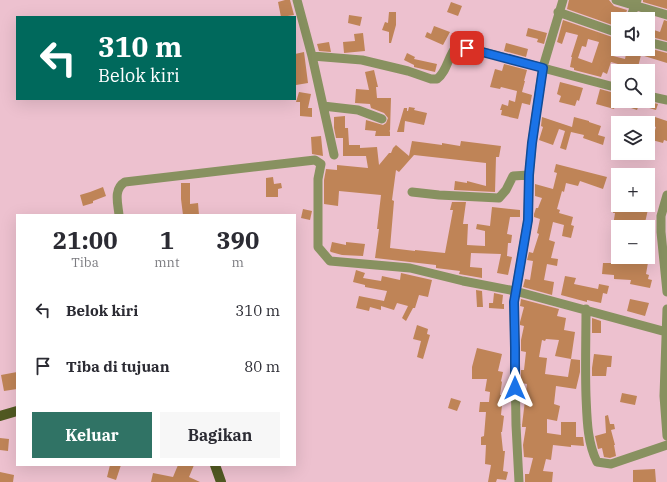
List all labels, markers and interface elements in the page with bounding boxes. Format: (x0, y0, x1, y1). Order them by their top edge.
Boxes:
map controls (611, 12, 655, 264)
button: sound (611, 12, 655, 56)
text: 310 m (98, 28, 182, 65)
pin (450, 31, 484, 65)
icon: left (32, 32, 84, 84)
icon: arrive (456, 37, 478, 59)
text: Belok kiri (98, 64, 180, 87)
button: search (611, 64, 655, 108)
button: layers (611, 116, 655, 160)
button: + (611, 168, 655, 212)
button: − (611, 220, 655, 264)
text: 21:00 (53, 224, 118, 256)
text: 1 (160, 224, 174, 256)
text: 390 (216, 224, 259, 256)
text: Tiba (71, 254, 99, 271)
text: mnt (154, 254, 179, 271)
text: m (232, 254, 244, 271)
icon: left (32, 299, 54, 321)
text: Belok kiri (66, 301, 138, 320)
text: 310 m (235, 301, 280, 320)
icon: arrive (32, 355, 54, 377)
text: Tiba di tujuan (66, 357, 170, 376)
text: 80 m (244, 357, 280, 376)
position arrow (494, 367, 536, 409)
button: Keluar (32, 412, 152, 458)
button: Bagikan (160, 412, 280, 458)

